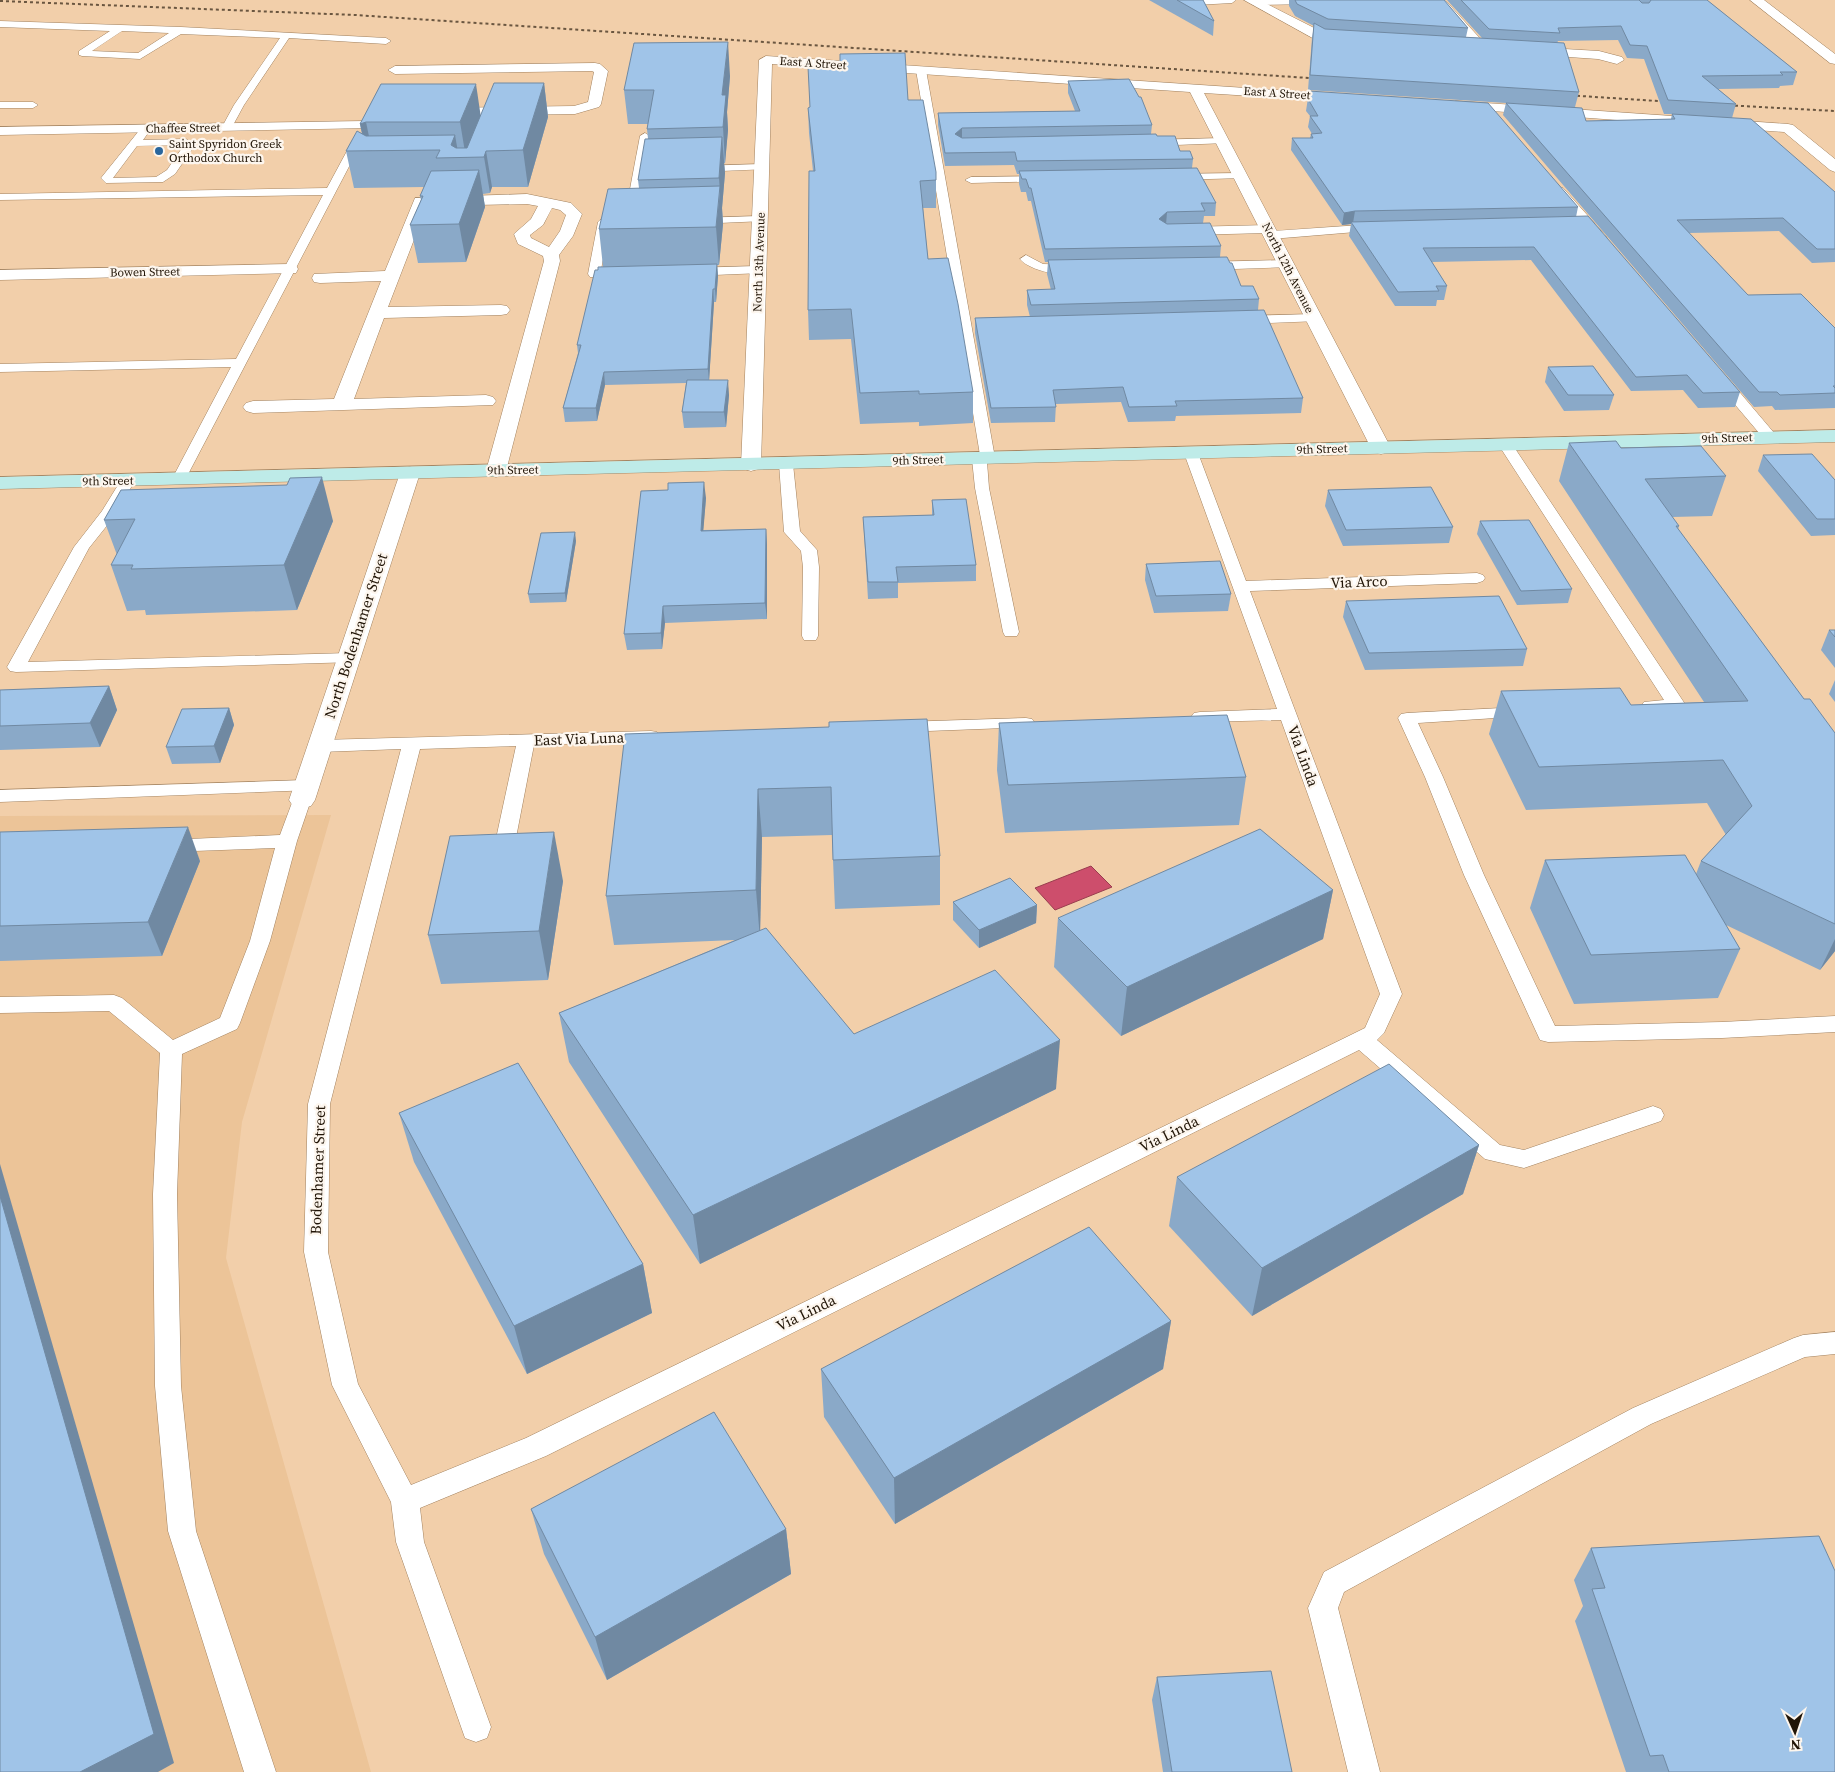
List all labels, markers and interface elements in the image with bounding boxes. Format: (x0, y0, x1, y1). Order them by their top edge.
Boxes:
street label: East A Street (779, 53, 847, 73)
street label: East A Street (1243, 83, 1311, 103)
street label: Chaffee Street (146, 119, 221, 137)
place label: Saint Spyridon Greek Orthodox Church (169, 136, 282, 166)
marker: Saint Spyridon Greek Orthodox Church (153, 145, 165, 157)
street label: North 13th Avenue (749, 212, 769, 312)
street label: North 12th Avenue (1258, 220, 1318, 316)
street label: Bowen Street (110, 263, 180, 281)
street label: 9th Street (1701, 429, 1753, 447)
street label: 9th Street (1296, 440, 1348, 458)
street label: 9th Street (892, 451, 944, 469)
street label: 9th Street (487, 462, 539, 478)
street label: 9th Street (82, 473, 134, 489)
street label: North Bodenhamer Street (319, 551, 392, 721)
street label: Via Arco (1330, 570, 1388, 593)
street label: Via Linda (1283, 722, 1324, 790)
street label: East Via Luna (533, 726, 625, 751)
street label: Bodenhamer Street (305, 1105, 330, 1235)
street label: Via Linda (1136, 1110, 1202, 1157)
street label: Via Linda (773, 1289, 839, 1336)
north arrow (1770, 1707, 1820, 1757)
text: N (1790, 1735, 1801, 1755)

